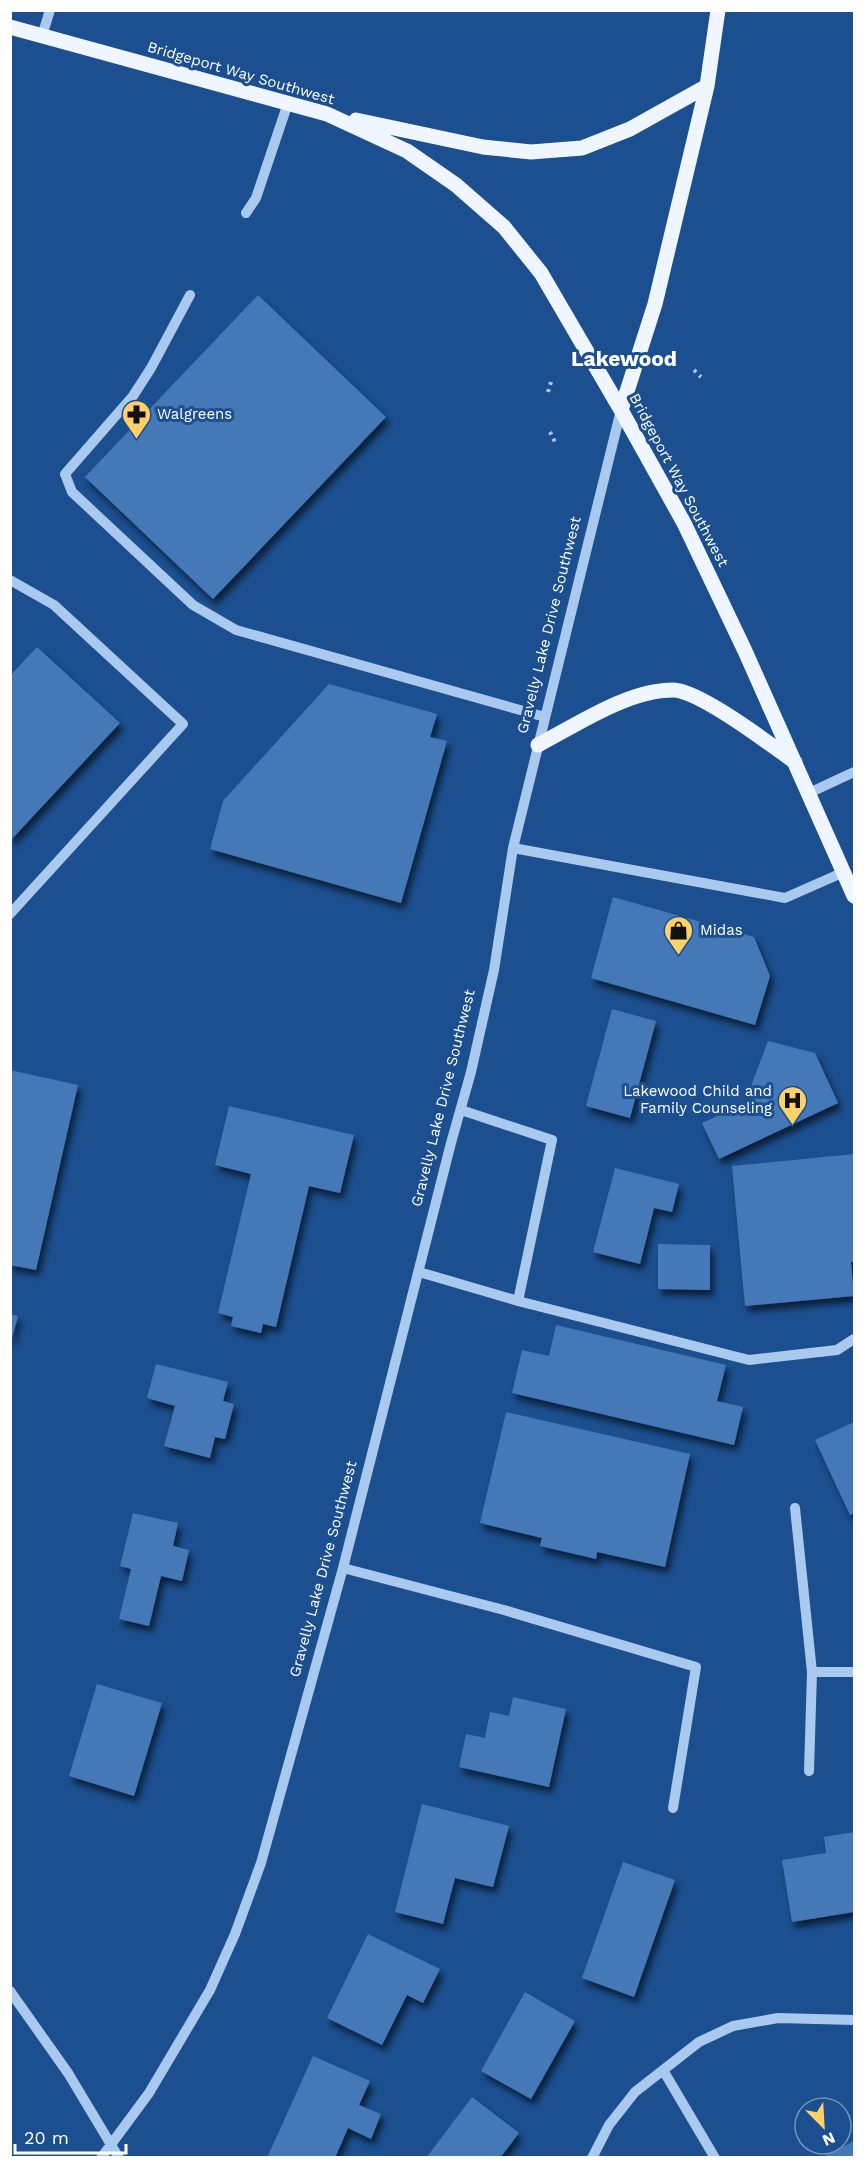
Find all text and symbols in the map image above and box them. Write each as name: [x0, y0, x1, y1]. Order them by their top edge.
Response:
street label: Bridgeport Way Southwest: [145, 38, 337, 109]
district label: Lakewood: [571, 346, 677, 371]
street label: Bridgeport Way Southwest: [626, 390, 733, 570]
pharmacy icon: Walgreens: [120, 398, 152, 440]
place label: Walgreens: [157, 405, 232, 423]
street label: Gravelly Lake Drive Southwest: [513, 514, 585, 735]
shop icon: Midas: [663, 914, 695, 956]
place label: Midas: [700, 921, 743, 939]
street label: Gravelly Lake Drive Southwest: [407, 987, 479, 1208]
place label: Lakewood Child and Family Counseling: [623, 1082, 772, 1117]
hospital icon: Lakewood Child and Family Counseling: [777, 1084, 809, 1126]
street label: Gravelly Lake Drive Southwest: [285, 1458, 361, 1679]
north arrow: [793, 2096, 853, 2156]
scale bar: [15, 2117, 126, 2155]
text: 20 m: [24, 2127, 69, 2148]
text: N: [820, 2128, 838, 2150]

